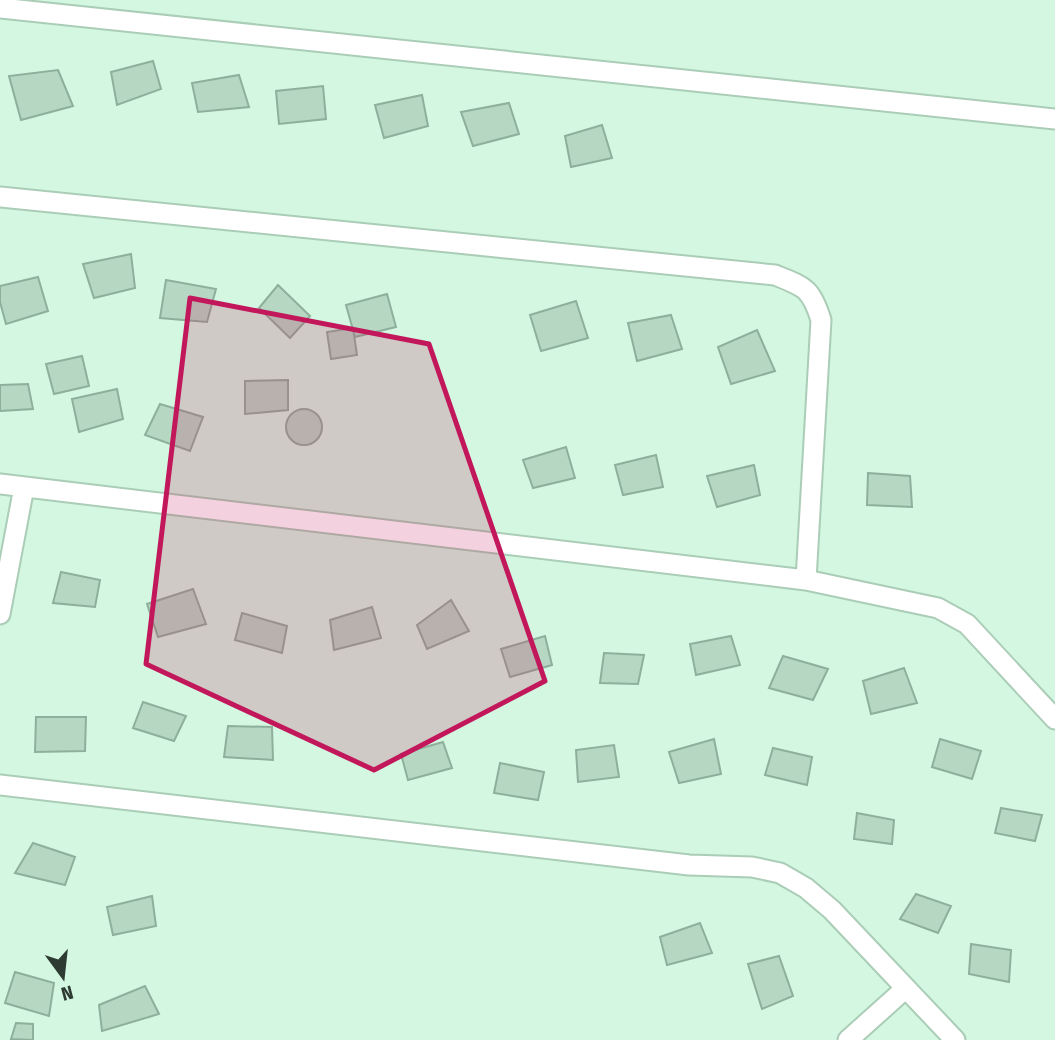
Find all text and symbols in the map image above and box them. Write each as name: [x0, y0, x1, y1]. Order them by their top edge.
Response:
north arrow: [28, 942, 98, 1012]
text: N: [59, 980, 76, 1006]

